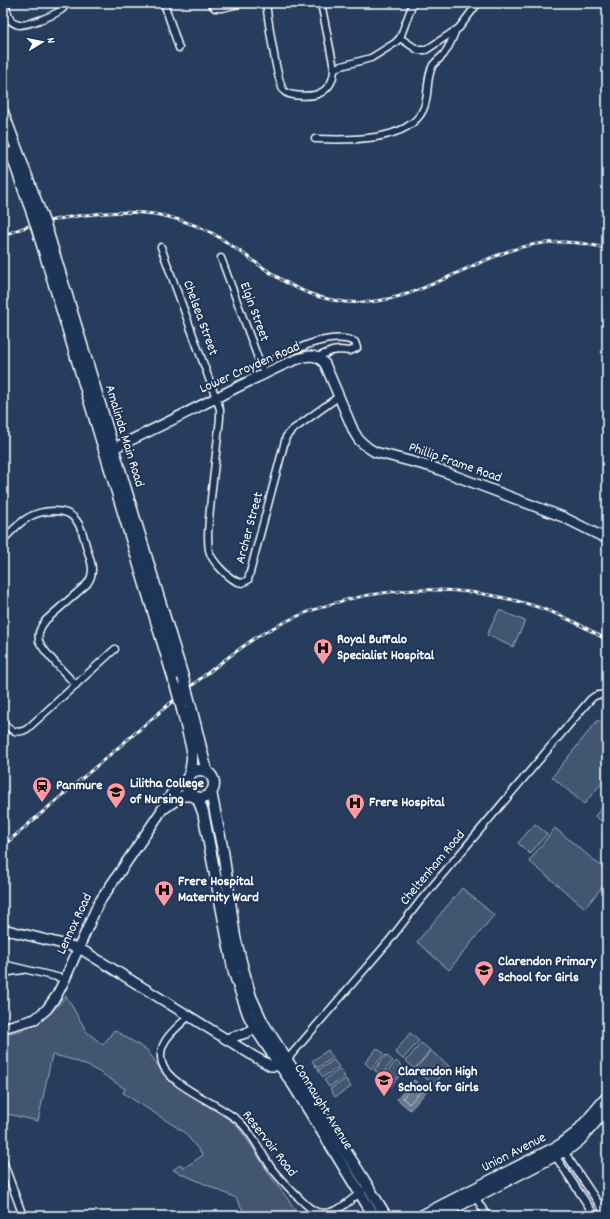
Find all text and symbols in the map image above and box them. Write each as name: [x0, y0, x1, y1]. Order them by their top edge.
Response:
north arrow: [22, 22, 62, 62]
text: N: [42, 37, 58, 45]
street label: Chelsea Street: [177, 278, 223, 358]
street label: Elgin Street: [234, 279, 274, 345]
street label: Lower Croyden Road: [197, 337, 303, 399]
street label: Amalinda Main Road: [99, 383, 149, 489]
street label: Phillip Frame Road: [406, 438, 504, 488]
street label: Archer Street: [231, 490, 269, 566]
place label: Royal Buffalo Specialist Hospital: [337, 630, 435, 666]
hospital icon: Royal Buffalo Specialist Hospital: [312, 637, 334, 665]
place label: Lilitha College of Nursing: [130, 774, 204, 810]
station icon: Panmure: [31, 775, 53, 803]
place label: Panmure: [56, 776, 102, 796]
school or university icon: Lilitha College of Nursing: [105, 781, 127, 809]
hospital icon: Frere Hospital: [344, 792, 366, 820]
place label: Frere Hospital: [369, 793, 445, 813]
street label: Cheltenham Road: [396, 826, 470, 910]
place label: Frere Hospital Maternity Ward: [178, 872, 259, 908]
hospital icon: Frere Hospital Maternity Ward: [153, 879, 175, 907]
street label: Lennox Road: [52, 890, 98, 958]
place label: Clarendon Primary School for Girls: [498, 952, 598, 988]
school or university icon: Clarendon Primary School for Girls: [473, 959, 495, 987]
street label: Connaught Avenue: [289, 1060, 357, 1154]
place label: Clarendon High School for Girls: [398, 1062, 479, 1098]
school or university icon: Clarendon High School for Girls: [373, 1069, 395, 1097]
street label: Reservoir Road: [237, 1107, 301, 1181]
street label: Union Avenue: [478, 1128, 550, 1178]

